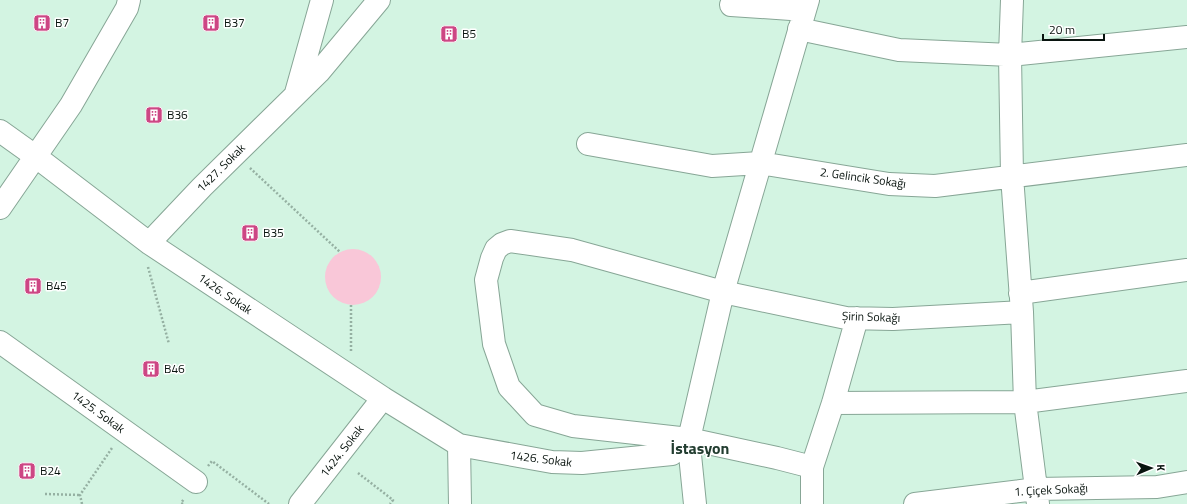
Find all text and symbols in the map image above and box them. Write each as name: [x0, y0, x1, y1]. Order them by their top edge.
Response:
building icon: B7: [32, 13, 52, 33]
place label: B7: [55, 13, 69, 32]
building icon: B37: [201, 13, 221, 33]
place label: B37: [224, 13, 245, 32]
scale bar: [1043, 16, 1104, 42]
text: 20 m: [1049, 20, 1075, 39]
building icon: B5: [439, 24, 459, 44]
place label: B5: [462, 24, 476, 43]
building icon: B36: [144, 105, 164, 125]
place label: B36: [167, 105, 188, 124]
street label: 1427. Sokak: [192, 139, 250, 196]
street label: 2. Gelincik Sokağı: [819, 162, 907, 193]
building icon: B35: [240, 223, 260, 243]
place label: B35: [263, 223, 284, 242]
street label: 1426. Sokak: [194, 268, 257, 319]
building icon: B45: [23, 276, 43, 296]
place label: B45: [46, 276, 67, 295]
street label: Şirin Sokağı: [842, 306, 901, 327]
building icon: B46: [141, 359, 161, 379]
place label: B46: [164, 359, 185, 378]
street label: 1425. Sokak: [67, 386, 129, 438]
street label: 1424. Sokak: [315, 420, 368, 481]
district label: İstasyon: [671, 436, 729, 460]
street label: 1426. Sokak: [509, 445, 573, 472]
north arrow: [1131, 448, 1171, 488]
building icon: B24: [17, 461, 37, 481]
place label: B24: [40, 461, 61, 480]
text: K: [1153, 464, 1169, 472]
street label: 1. Çiçek Sokağı: [1013, 478, 1088, 501]

